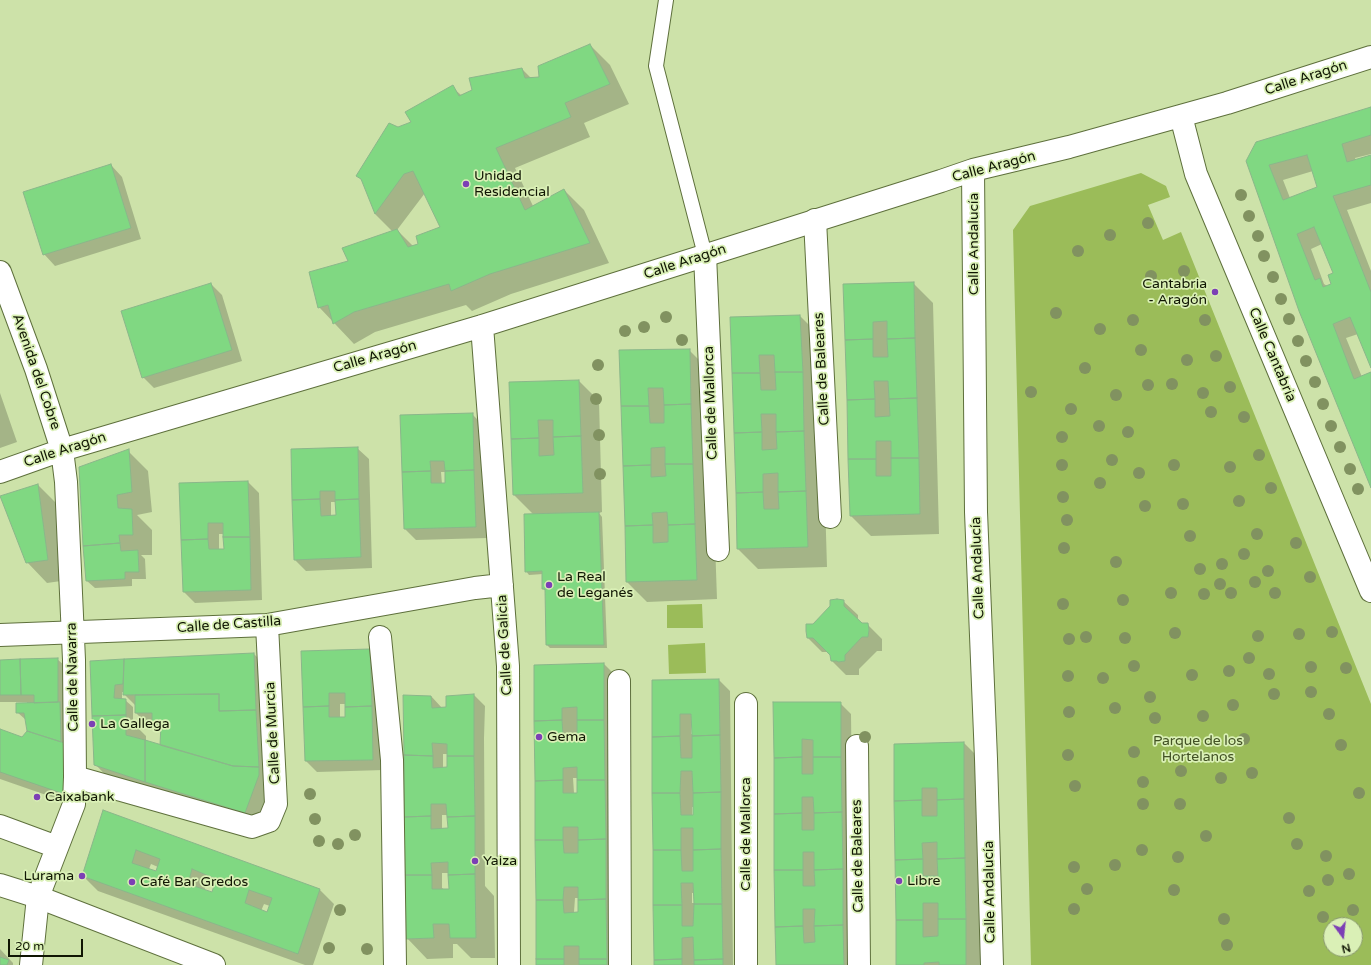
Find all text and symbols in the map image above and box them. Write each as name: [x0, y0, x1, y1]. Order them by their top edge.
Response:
street label: Calle Aragón: [1263, 57, 1349, 99]
street label: Calle Aragón: [950, 148, 1038, 186]
place label: Unidad Residencial: [474, 168, 550, 200]
marker: Unidad Residencial: [461, 179, 471, 189]
street label: Calle Andalucía: [966, 193, 982, 295]
street label: Calle Aragón: [642, 241, 728, 283]
place label: Cantabria - Aragón: [1142, 276, 1207, 308]
marker: Cantabria - Aragón: [1210, 287, 1220, 297]
street label: Calle Cantabria: [1245, 305, 1299, 405]
street label: Avenida del Cobre: [8, 312, 64, 432]
street label: Calle de Baleares: [811, 312, 833, 426]
street label: Calle Aragón: [332, 337, 418, 377]
street label: Calle de Mallorca: [701, 346, 721, 460]
street label: Calle Aragón: [22, 429, 108, 471]
street label: Calle Andalucía: [968, 516, 988, 620]
place label: La Real de Leganés: [557, 569, 633, 602]
marker: La Real de Leganés: [544, 580, 554, 590]
street label: Calle de Galicia: [494, 594, 516, 696]
street label: Calle de Castilla: [176, 613, 282, 637]
street label: Calle de Navarra: [64, 622, 82, 732]
street label: Calle de Murcia: [262, 681, 284, 785]
place label: La Gallega: [100, 716, 170, 732]
marker: La Gallega: [87, 719, 97, 729]
place label: Gema: [547, 729, 586, 745]
marker: Gema: [534, 732, 544, 742]
park label: Parque de los Hortelanos: [1153, 733, 1243, 766]
street label: Calle de Mallorca: [738, 777, 754, 891]
place label: Caixabank: [45, 789, 114, 805]
marker: Caixabank: [32, 792, 42, 802]
street label: Calle de Baleares: [849, 799, 867, 913]
street label: Calle Andalucía: [981, 841, 999, 943]
place label: Yaiza: [483, 853, 517, 869]
marker: Yaiza: [470, 856, 480, 866]
place label: Lurama: [23, 868, 74, 884]
marker: Lurama: [77, 871, 87, 881]
place label: Libre: [907, 873, 940, 889]
place label: Café Bar Gredos: [140, 874, 248, 890]
marker: Libre: [894, 876, 904, 886]
marker: Café Bar Gredos: [127, 877, 137, 887]
north arrow: [1323, 917, 1363, 957]
scale bar: [10, 931, 85, 957]
text: 20 m: [15, 939, 44, 953]
text: N: [1340, 941, 1352, 956]

